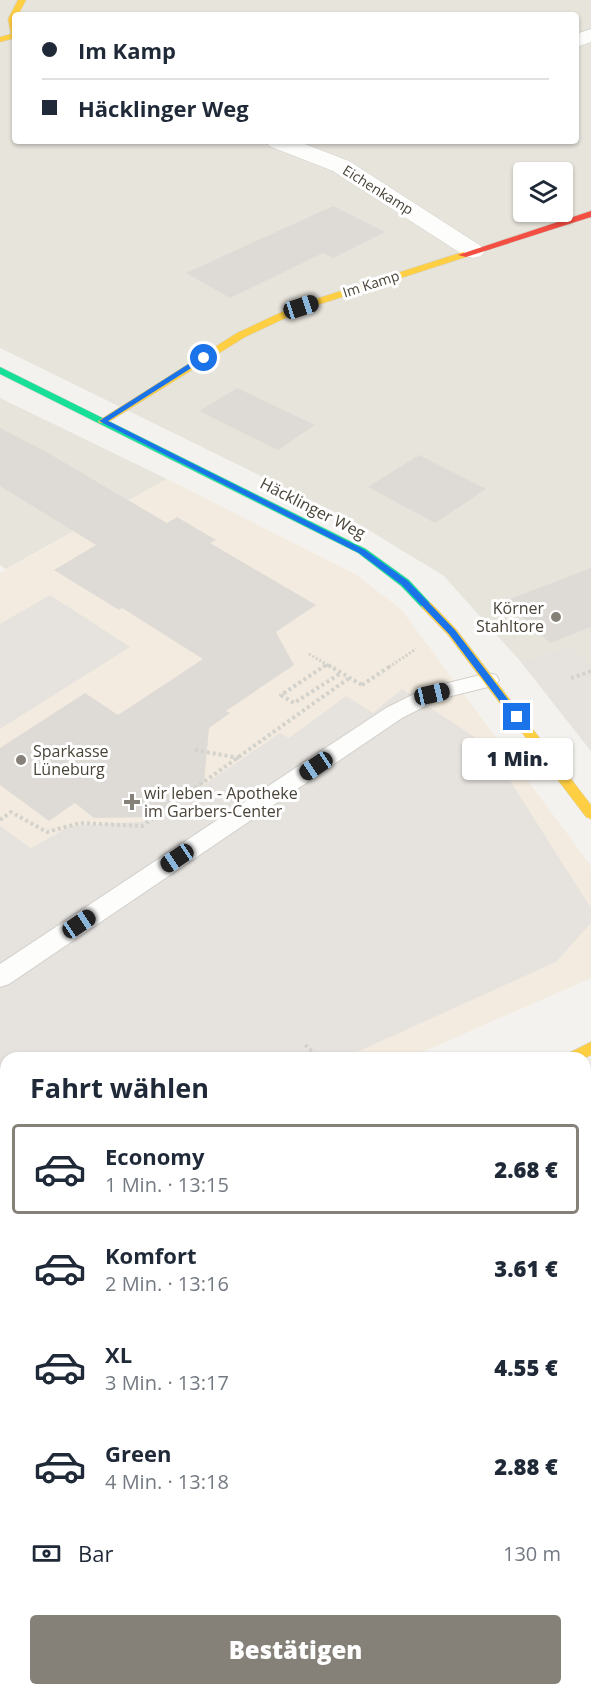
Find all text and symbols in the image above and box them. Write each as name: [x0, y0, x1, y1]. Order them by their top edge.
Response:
text: Im Kamp: [78, 35, 176, 65]
text: Häcklinger Weg: [78, 93, 249, 123]
street label: Eichenkamp: [339, 160, 417, 219]
map controls: [513, 162, 573, 222]
button: layers: [513, 162, 573, 222]
street label: Im Kamp: [340, 265, 402, 302]
car: [281, 293, 321, 321]
route start: [190, 344, 217, 371]
street label: Häcklinger Weg: [257, 472, 370, 544]
place label: Körner Stahltore: [476, 597, 544, 637]
marker: Körner Stahltore: [549, 610, 563, 624]
car: [412, 681, 452, 707]
route end: [503, 703, 530, 730]
callout: 1 Min.: [462, 738, 572, 780]
place label: Sparkasse Lüneburg: [33, 740, 109, 780]
text: 1 Min.: [487, 745, 548, 772]
car: [296, 748, 336, 784]
marker: Sparkasse Lüneburg: [14, 753, 28, 767]
place label: wir leben - Apotheke im Garbers-Center: [144, 782, 298, 822]
marker: wir leben - Apotheke im Garbers-Center: [125, 795, 139, 809]
car: [157, 840, 197, 876]
car: [59, 906, 99, 942]
text: Fahrt wählen: [30, 1069, 209, 1106]
text: Economy: [105, 1141, 204, 1171]
icon: car: [33, 1142, 87, 1196]
text: 2.68 €: [494, 1154, 558, 1184]
text: 1 Min. · 13:15: [105, 1171, 229, 1198]
text: Komfort: [105, 1240, 197, 1270]
icon: car: [33, 1241, 87, 1295]
text: 3.61 €: [494, 1253, 558, 1283]
text: 2 Min. · 13:16: [105, 1270, 229, 1297]
text: XL: [105, 1339, 132, 1369]
icon: car: [33, 1340, 87, 1394]
text: 4.55 €: [494, 1352, 558, 1382]
text: 3 Min. · 13:17: [105, 1369, 229, 1396]
text: Green: [105, 1438, 171, 1468]
icon: car: [33, 1439, 87, 1493]
text: 2.88 €: [494, 1451, 558, 1481]
text: 4 Min. · 13:18: [105, 1468, 229, 1495]
icon: cash: [30, 1537, 63, 1570]
text: Bar: [78, 1538, 113, 1568]
text: 130 m: [503, 1540, 561, 1567]
button: Bestätigen: [30, 1615, 561, 1684]

